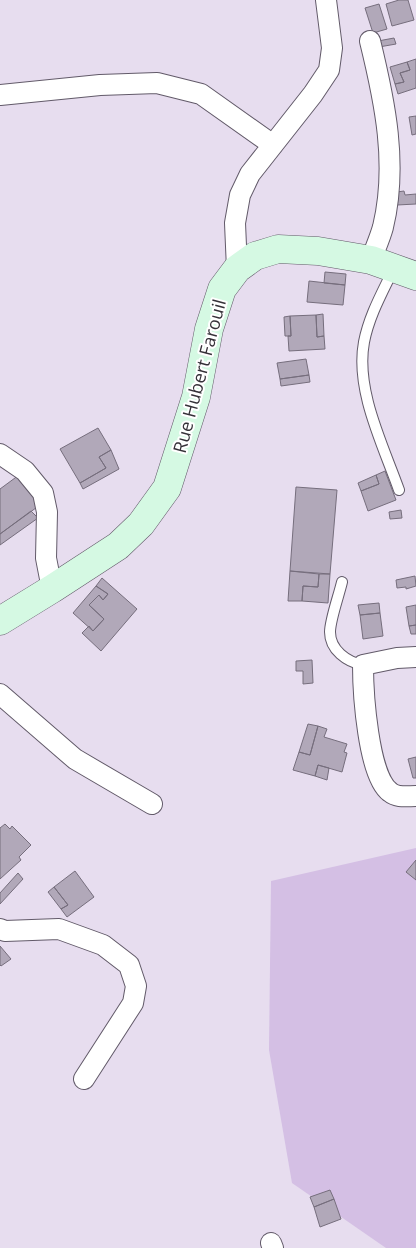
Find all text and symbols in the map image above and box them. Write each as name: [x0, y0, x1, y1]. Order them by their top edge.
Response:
street label: Rue Hubert Farouil: [167, 296, 231, 456]

